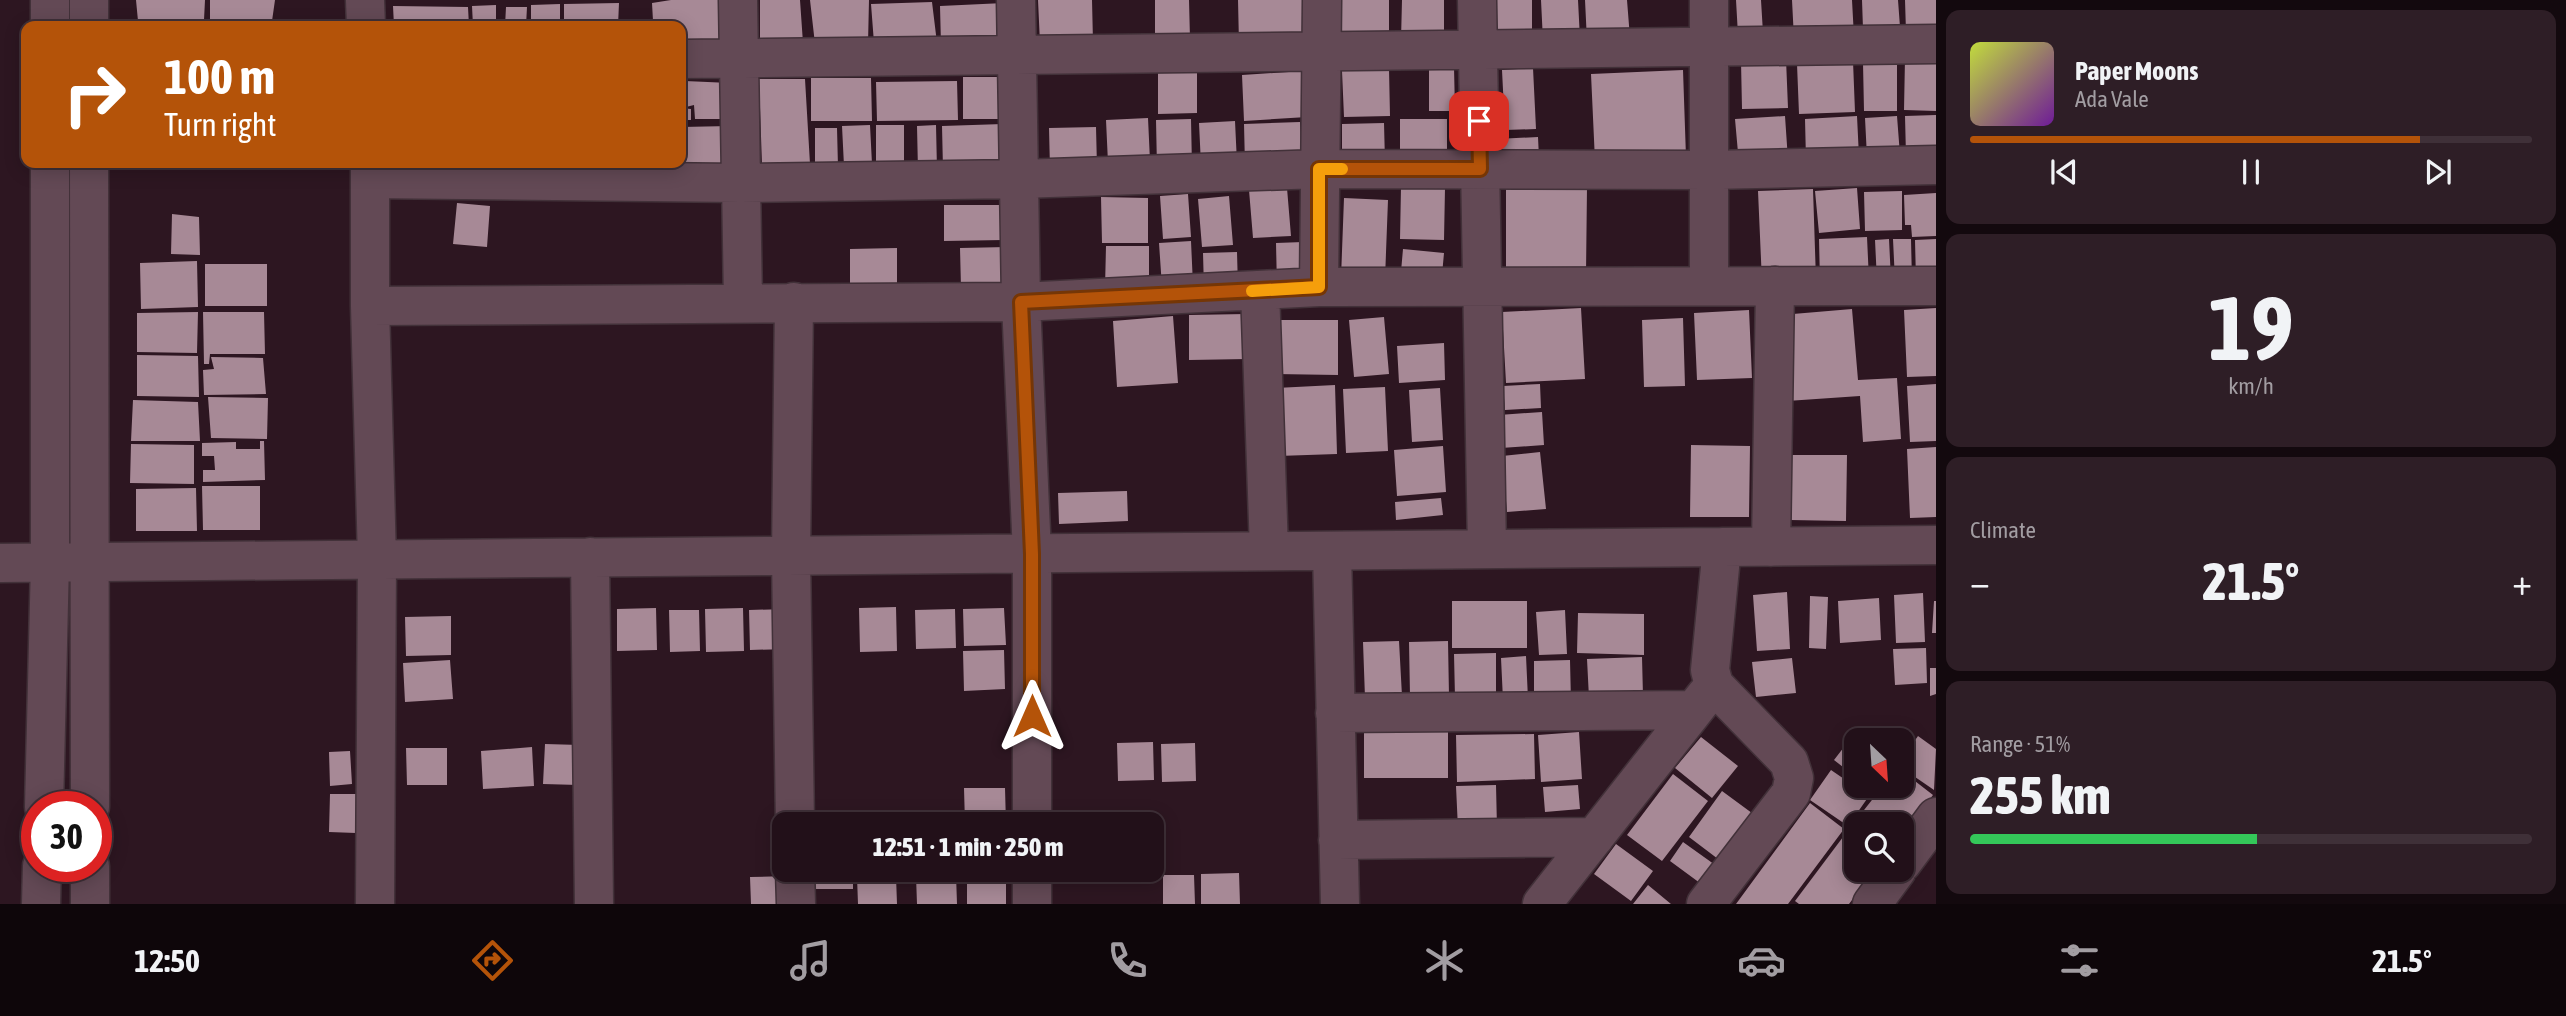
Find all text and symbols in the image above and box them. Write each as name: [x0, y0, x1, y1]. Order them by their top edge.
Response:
text: 100 m: [164, 48, 275, 104]
icon: right: [49, 49, 140, 140]
text: Paper Moons: [2075, 56, 2198, 86]
text: Ada Vale: [2075, 86, 2149, 112]
pin: [1449, 91, 1509, 151]
icon: arrive: [1460, 102, 1498, 140]
text: Turn right: [164, 106, 277, 143]
icon: previous: [2045, 153, 2083, 191]
icon: pause: [2232, 153, 2270, 191]
icon: next: [2419, 153, 2457, 191]
text: 19: [2208, 275, 2294, 379]
text: km/h: [2228, 373, 2274, 399]
text: Climate: [1970, 517, 2036, 543]
text: 21.5°: [2203, 551, 2299, 611]
text: −: [1970, 560, 1990, 603]
text: +: [2512, 560, 2532, 603]
position arrow: [995, 679, 1069, 753]
north arrow: [1844, 728, 1914, 798]
map controls: [1844, 728, 1914, 882]
text: Range · 51%: [1970, 731, 2070, 757]
text: 255 km: [1970, 765, 2111, 825]
speed limit sign: 30: [21, 791, 112, 882]
button: search: [1844, 812, 1914, 882]
text: 12:51 · 1 min · 250 m: [873, 832, 1063, 862]
icon: directions: [468, 936, 517, 985]
icon: music: [786, 936, 835, 985]
icon: phone: [1103, 936, 1152, 985]
icon: climate: [1420, 936, 1469, 985]
icon: car: [1737, 936, 1786, 985]
icon: filters: [2055, 936, 2104, 985]
text: 12:50: [134, 942, 200, 979]
text: 21.5°: [2372, 942, 2432, 979]

